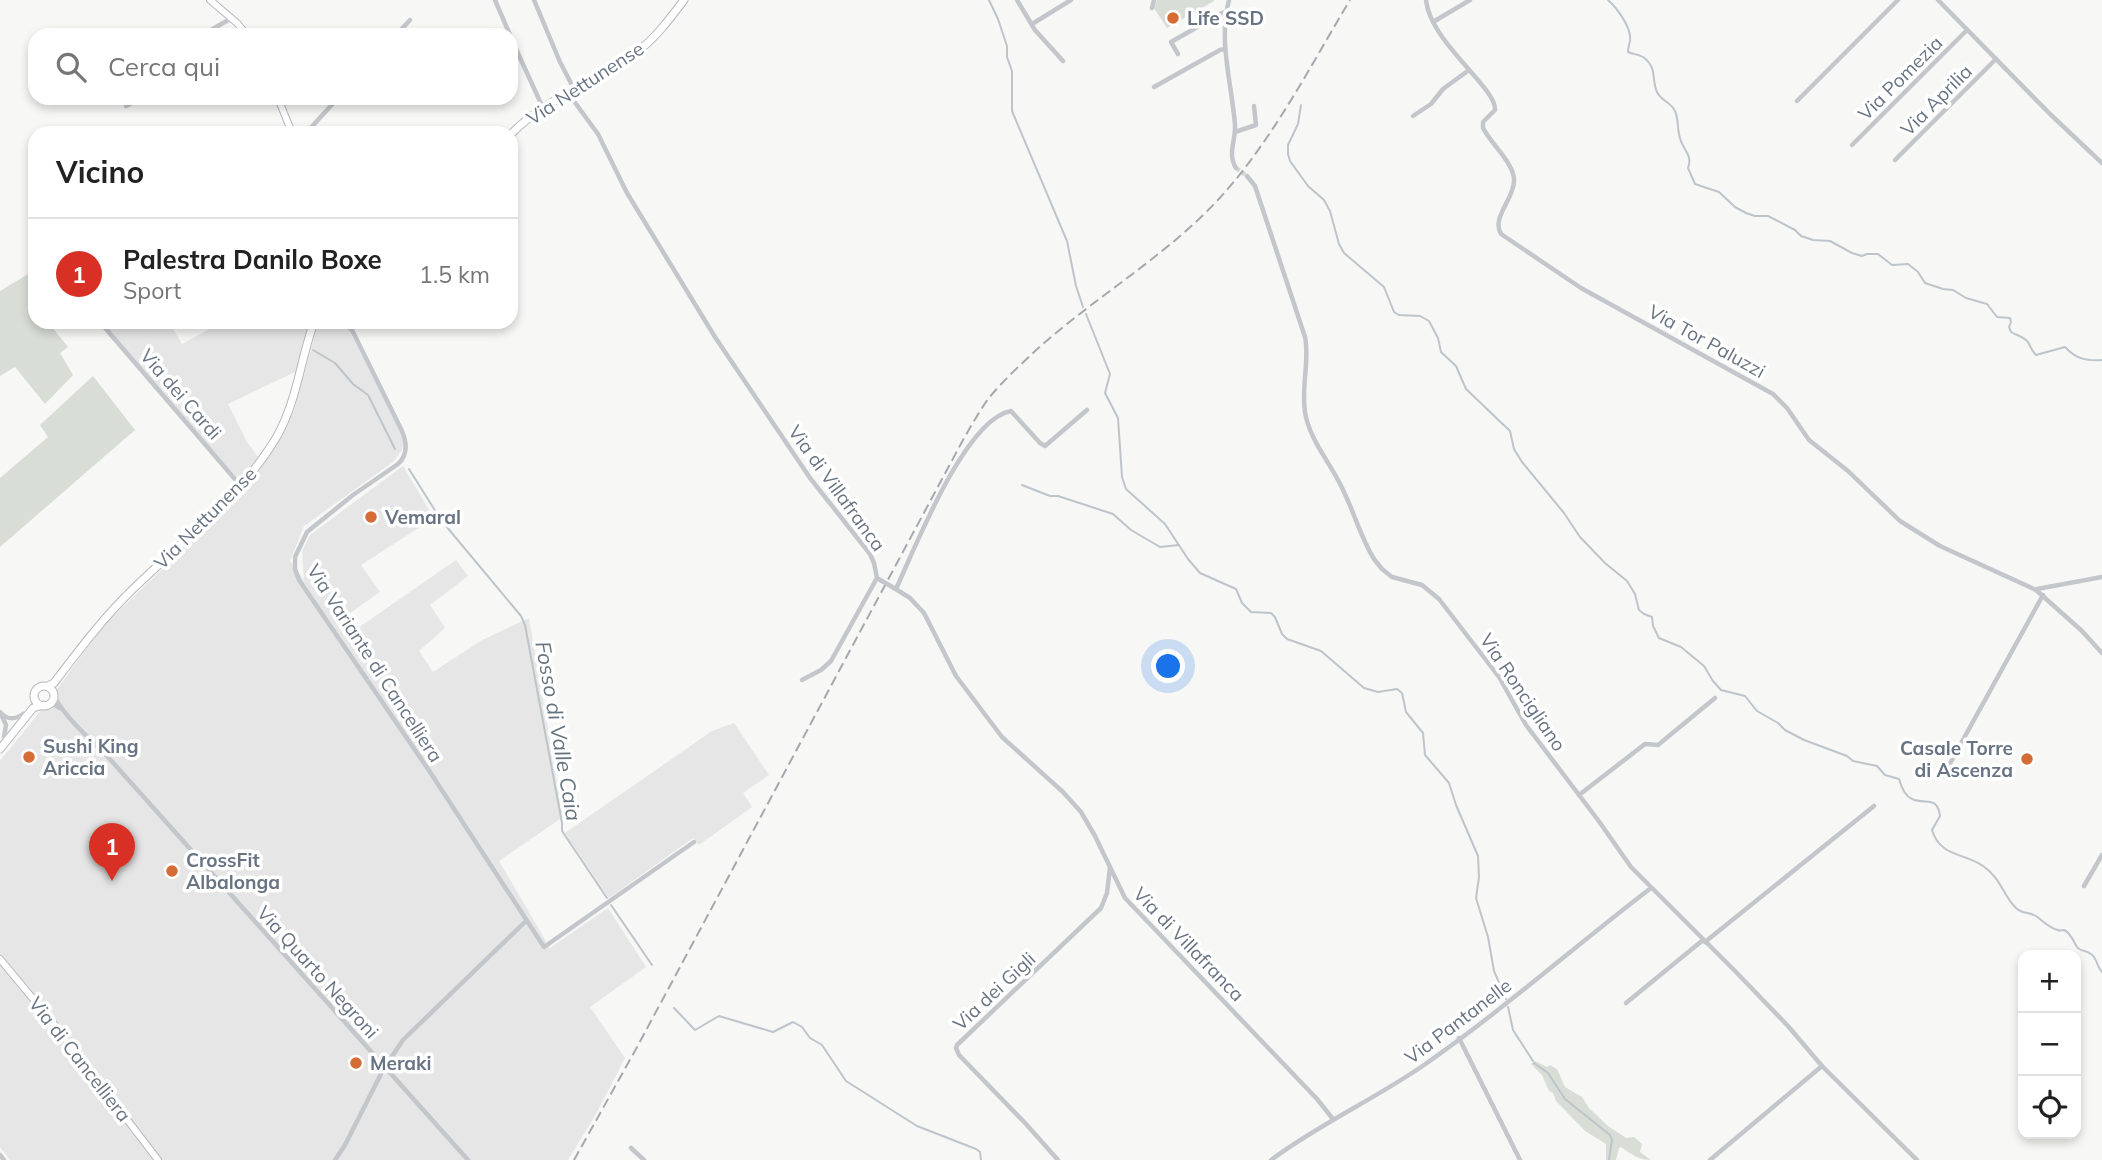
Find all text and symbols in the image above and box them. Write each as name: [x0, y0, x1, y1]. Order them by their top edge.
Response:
place label: Life SSD: [1187, 6, 1264, 30]
marker: Life SSD: [1165, 10, 1181, 26]
search box: [28, 28, 518, 105]
street label: Via Pomezia: [1853, 31, 1947, 125]
street label: Via Nettunense: [522, 36, 648, 130]
icon: search: [52, 48, 90, 86]
text: Cerca qui: [108, 50, 220, 83]
street label: Via Aprilia: [1895, 59, 1977, 141]
text: Vicino: [56, 153, 144, 191]
text: Palestra Danilo Boxe: [123, 243, 382, 276]
text: 1: [72, 260, 86, 289]
text: 1.5 km: [419, 260, 490, 289]
text: Sport: [123, 276, 181, 305]
street label: Via Tor Paluzzi: [1644, 299, 1770, 383]
street label: Via dei Cardi: [135, 344, 227, 444]
street label: Via di Villafranca: [783, 420, 891, 556]
street label: Via Nettunense: [149, 462, 261, 574]
place label: Vemaral: [384, 505, 461, 529]
marker: Vemaral: [363, 509, 379, 525]
street label: Via Variante di Cancelliera: [302, 559, 448, 767]
street label: Via Roncigliano: [1475, 629, 1571, 755]
water label: Fosso di Valle Caia: [530, 639, 588, 823]
your location: [1151, 649, 1185, 683]
place label: Sushi King Ariccia: [43, 734, 139, 780]
place label: Casale Torre di Ascenza: [1900, 736, 2013, 782]
marker: Sushi King Ariccia: [21, 749, 37, 765]
marker: Casale Torre di Ascenza: [2019, 751, 2035, 767]
pin: 1: [89, 823, 135, 881]
place label: CrossFit Albalonga: [186, 848, 280, 894]
marker: CrossFit Albalonga: [164, 863, 180, 879]
street label: Via di Villafranca: [1128, 882, 1250, 1006]
street label: Via Quarto Negroni: [252, 901, 384, 1043]
street label: Via dei Gigli: [948, 947, 1040, 1035]
map controls: [2018, 950, 2081, 1139]
button: +: [2018, 950, 2081, 1013]
street label: Via Pantanelle: [1400, 973, 1516, 1069]
street label: Via di Cancelliera: [24, 992, 136, 1126]
button: −: [2018, 1013, 2081, 1076]
place label: Meraki: [370, 1051, 432, 1075]
marker: Meraki: [348, 1055, 364, 1071]
button: locate: [2018, 1076, 2081, 1139]

